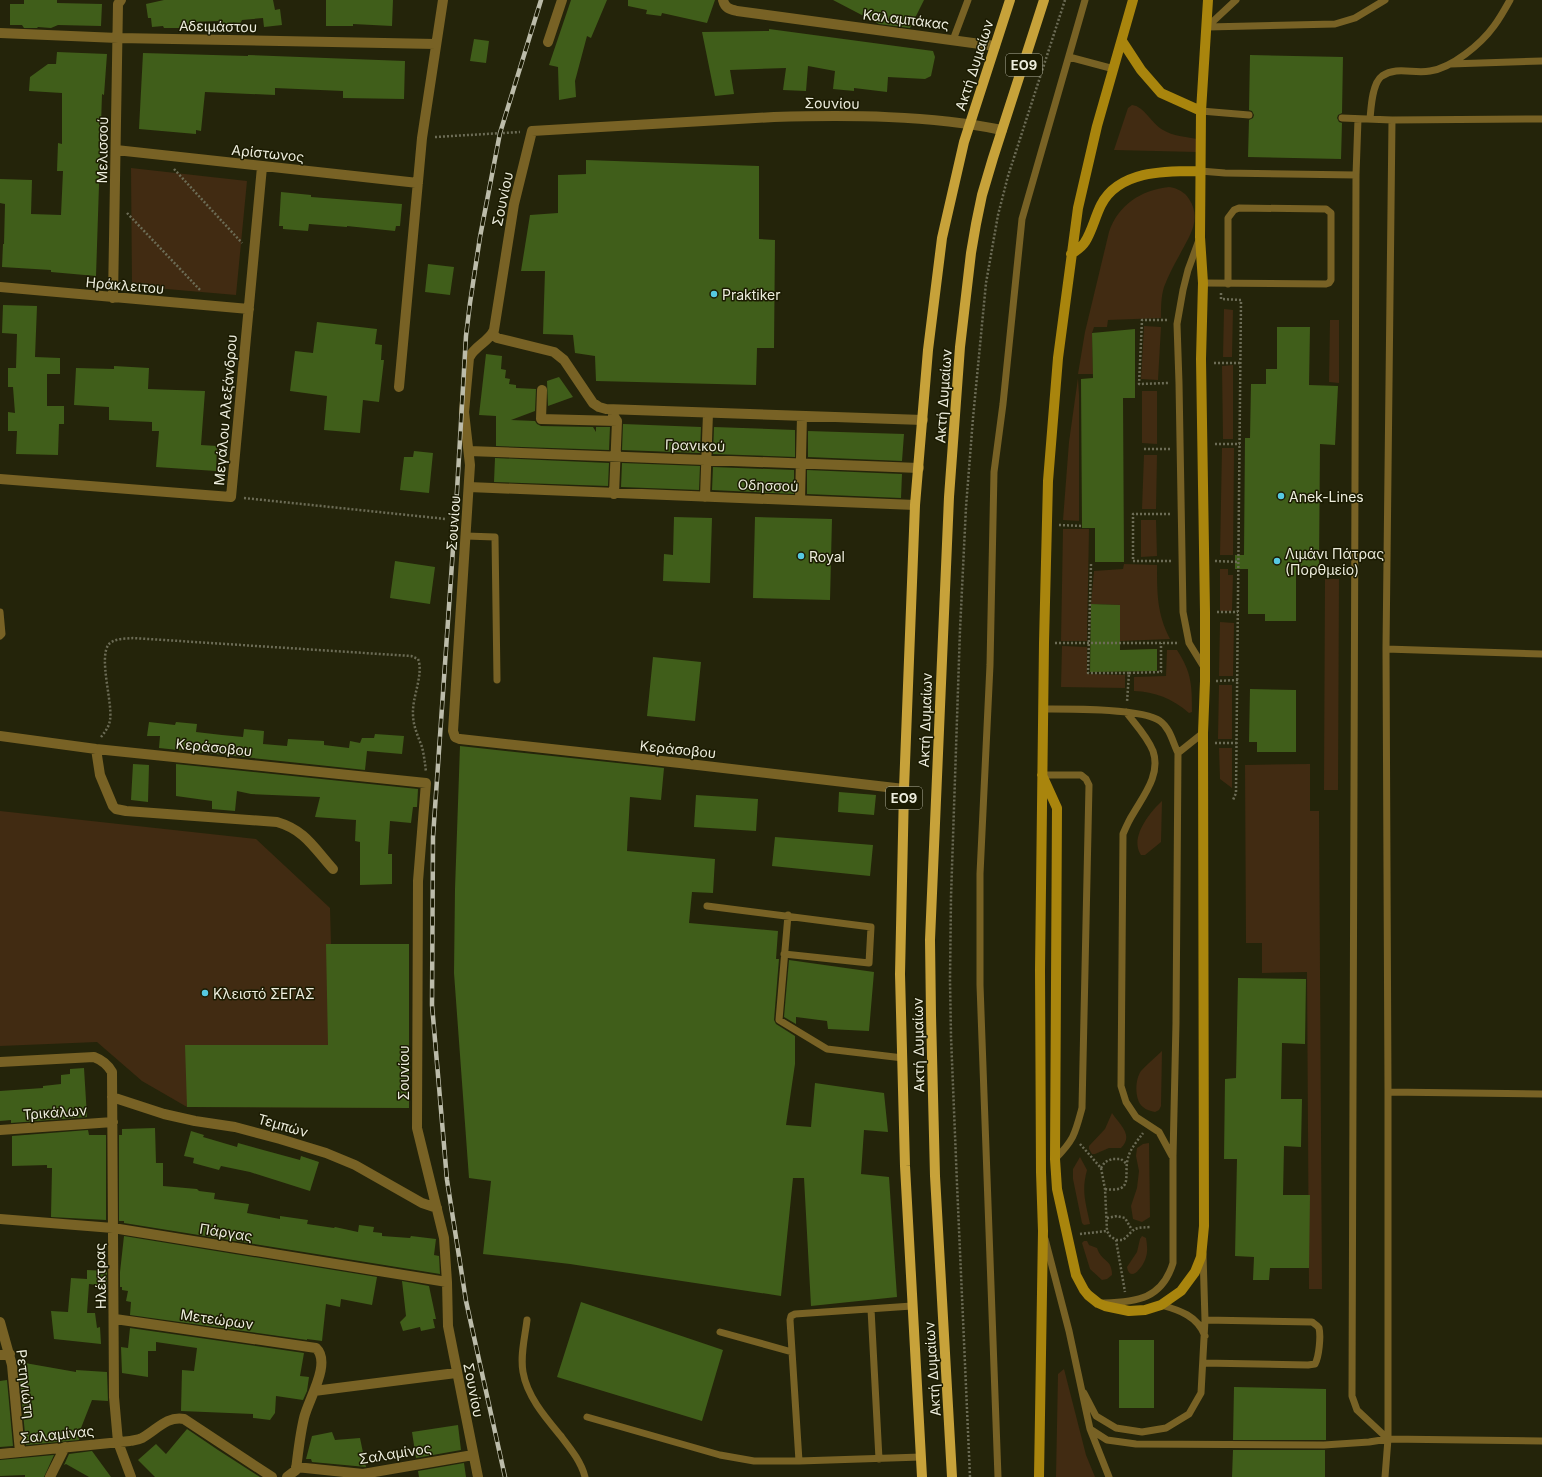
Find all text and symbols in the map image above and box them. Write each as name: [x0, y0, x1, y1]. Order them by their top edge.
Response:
street label: Καλαμπάκας: [862, 5, 950, 33]
street label: Αδειμάστου: [179, 17, 257, 35]
street label: Ακτή Δυμαίων: [951, 17, 997, 113]
road number: ΕΟ9: [1006, 54, 1042, 76]
street label: Σουνίου: [804, 94, 860, 112]
street label: Μελισσού: [93, 117, 111, 183]
street label: Αρίστωνος: [231, 141, 305, 165]
street label: Σουνίου: [488, 170, 516, 228]
street label: Ηράκλειτου: [85, 273, 165, 297]
place label: Praktiker: [722, 286, 781, 303]
marker: Praktiker: [709, 289, 719, 299]
street label: Μεγάλου Αλεξάνδρου: [210, 334, 240, 486]
street label: Ακτή Δυμαίων: [931, 348, 955, 444]
street label: Γρανικού: [665, 435, 725, 455]
street label: Οδησσού: [737, 475, 799, 495]
place label: Anek-Lines: [1289, 488, 1364, 505]
marker: Anek-Lines: [1276, 491, 1286, 501]
street label: Σουνίου: [443, 495, 463, 551]
place label: Λιμάνι Πάτρας (Πορθμείο): [1285, 545, 1384, 578]
place label: Royal: [809, 548, 845, 565]
marker: Royal: [796, 551, 806, 561]
marker: Λιμάνι Πάτρας (Πορθμείο): [1272, 556, 1282, 566]
street label: Ακτή Δυμαίων: [915, 672, 935, 768]
street label: Κεράσοβου: [175, 735, 253, 759]
street label: Κεράσοβου: [639, 737, 717, 761]
road number: ΕΟ9: [886, 787, 922, 809]
place label: Κλειστό ΣΕΓΑΣ: [213, 985, 315, 1002]
marker: Κλειστό ΣΕΓΑΣ: [200, 988, 210, 998]
street label: Ακτή Δυμαίων: [909, 998, 927, 1092]
street label: Σουνίου: [395, 1045, 412, 1101]
street label: Τρικάλων: [22, 1101, 88, 1123]
street label: Τεμπών: [256, 1110, 310, 1140]
street label: Πάργας: [198, 1219, 254, 1245]
street label: Ηλέκτρας: [91, 1243, 109, 1309]
street label: Μετεώρων: [179, 1305, 255, 1333]
street label: Ακτή Δυμαίων: [920, 1321, 944, 1417]
street label: Ρετηνιώτη: [13, 1348, 39, 1420]
street label: Σουνίου: [460, 1361, 488, 1419]
street label: Σαλαμίνας: [19, 1422, 95, 1446]
street label: Σαλαμίνος: [357, 1439, 433, 1467]

